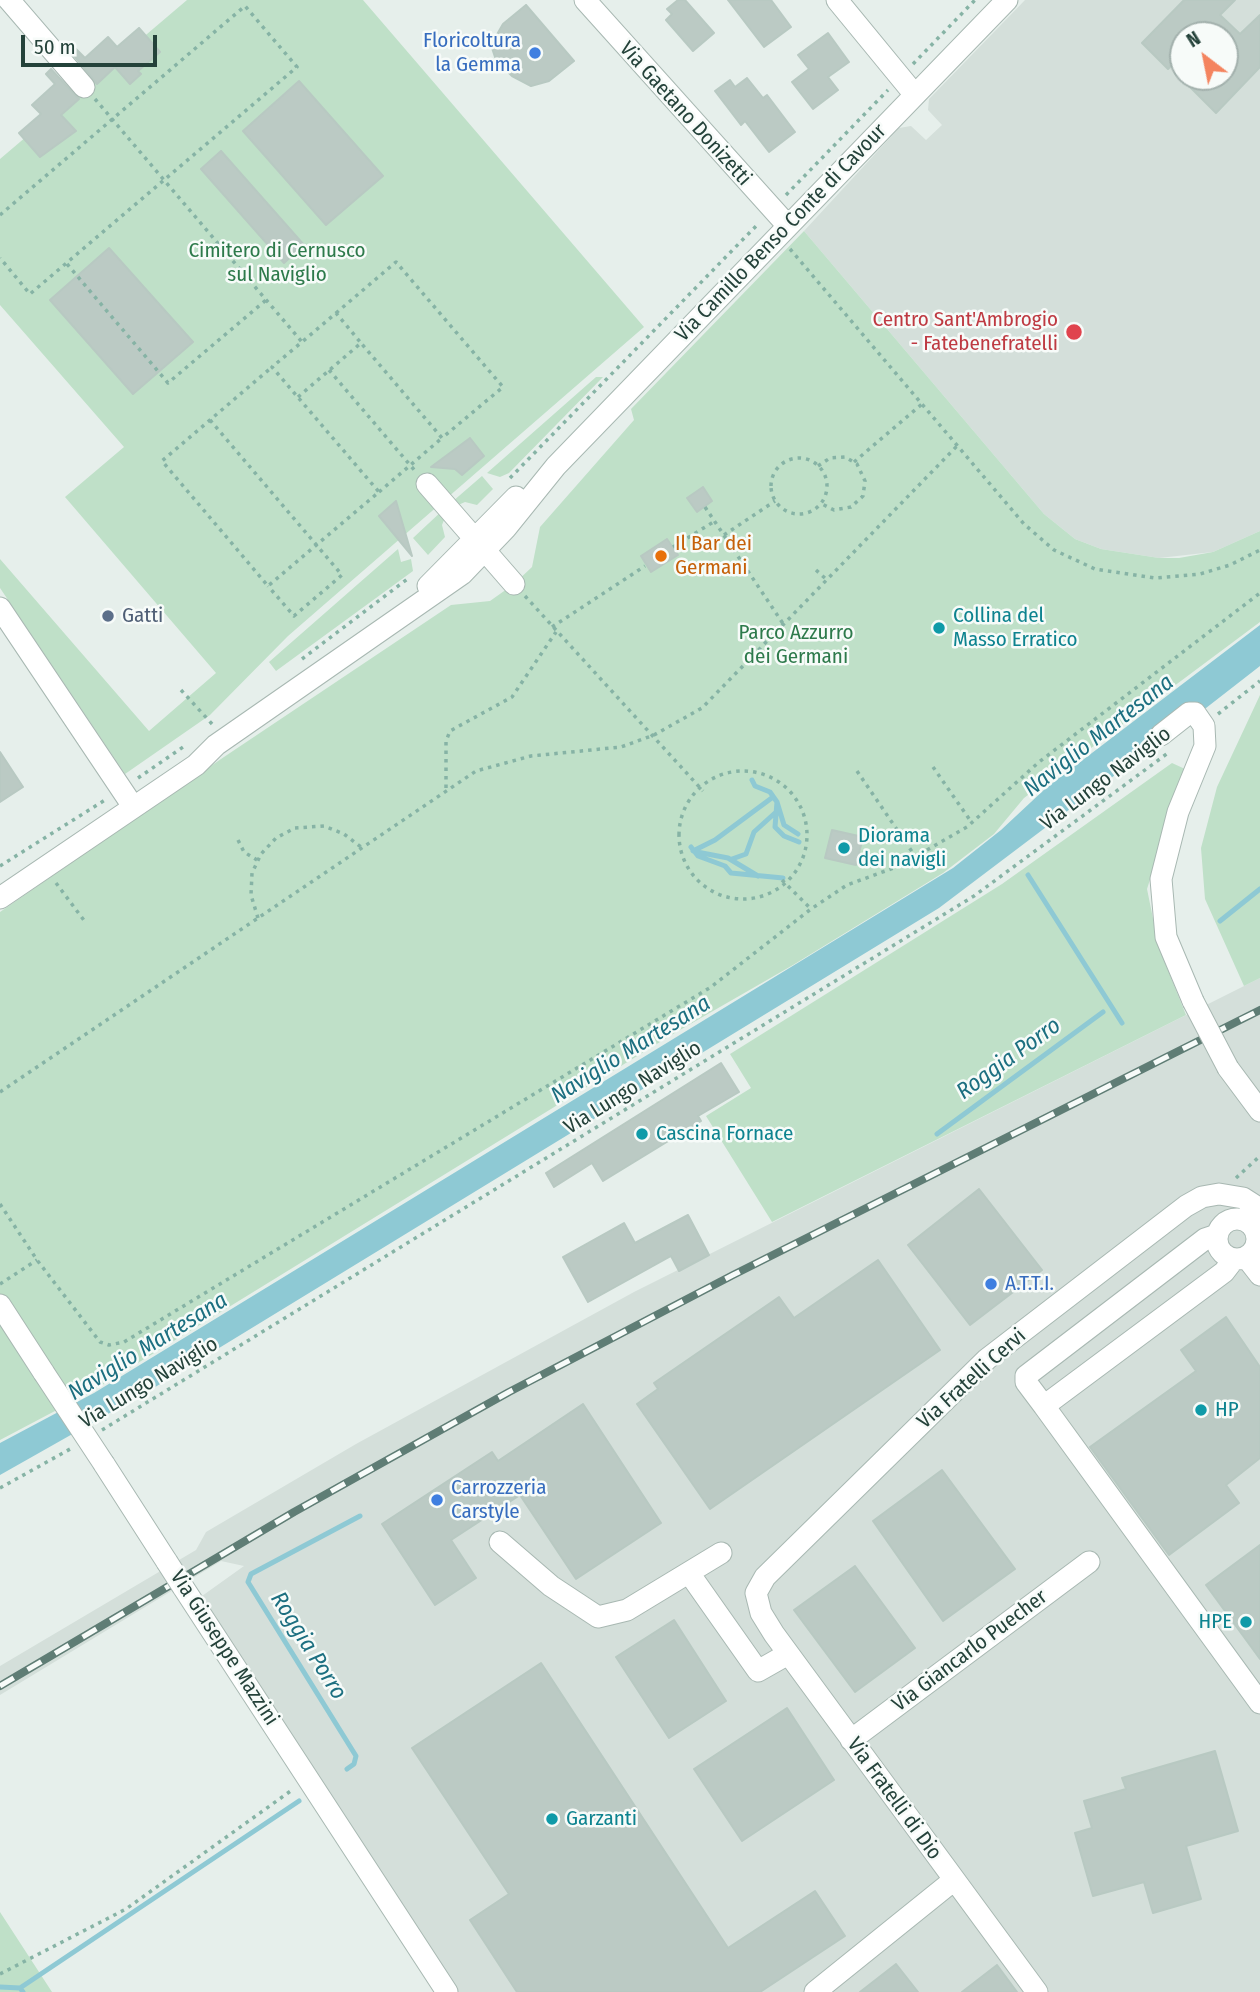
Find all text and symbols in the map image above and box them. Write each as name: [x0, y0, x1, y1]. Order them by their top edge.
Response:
scale bar: [24, 21, 161, 65]
north arrow: [1169, 21, 1239, 91]
text: N: [1183, 27, 1205, 52]
place label: Floricoltura la Gemma: [423, 28, 521, 78]
text: 50 m: [34, 34, 76, 60]
street label: Via Gaetano Donizetti: [614, 37, 756, 191]
marker: Floricoltura la Gemma: [527, 45, 543, 61]
street label: Via Camillo Benso Conte di Cavour: [670, 119, 892, 347]
park label: Cimitero di Cernusco sul Naviglio: [188, 238, 366, 288]
place label: Centro Sant'Ambrogio - Fatebenefratelli: [872, 307, 1058, 357]
marker: Centro Sant'Ambrogio - Fatebenefratelli: [1064, 322, 1084, 342]
place label: Il Bar dei Germani: [675, 531, 752, 581]
marker: Il Bar dei Germani: [653, 548, 669, 564]
place label: Gatti: [122, 603, 163, 629]
place label: Collina del Masso Erratico: [953, 603, 1078, 653]
marker: Gatti: [100, 608, 116, 624]
park label: Parco Azzurro dei Germani: [738, 620, 854, 670]
marker: Collina del Masso Erratico: [931, 620, 947, 636]
water label: Naviglio Martesana: [1019, 669, 1179, 803]
street label: Via Lungo Naviglio: [1036, 722, 1176, 836]
place label: Diorama dei navigli: [858, 823, 946, 873]
marker: Diorama dei navigli: [836, 840, 852, 856]
water label: Naviglio Martesana: [546, 990, 716, 1110]
water label: Roggia Porro: [952, 1012, 1066, 1106]
street label: Via Lungo Naviglio: [560, 1036, 706, 1140]
place label: Cascina Fornace: [656, 1121, 793, 1147]
marker: Cascina Fornace: [634, 1126, 650, 1142]
place label: A.T.T.I.: [1005, 1271, 1054, 1297]
marker: A.T.T.I.: [983, 1276, 999, 1292]
water label: Naviglio Martesana: [63, 1287, 233, 1407]
street label: Via Fratelli Cervi: [912, 1324, 1032, 1434]
street label: Via Lungo Naviglio: [75, 1332, 223, 1434]
place label: HP: [1215, 1397, 1239, 1423]
marker: HP: [1193, 1402, 1209, 1418]
place label: Carrozzeria Carstyle: [451, 1475, 546, 1525]
marker: Carrozzeria Carstyle: [429, 1492, 445, 1508]
street label: Via Giuseppe Mazzini: [164, 1566, 284, 1730]
street label: Via Giancarlo Puecher: [888, 1585, 1052, 1717]
water label: Roggia Porro: [264, 1587, 352, 1705]
place label: HPE: [1198, 1609, 1232, 1635]
marker: HPE: [1238, 1614, 1254, 1630]
street label: Via Fratelli di Dio: [841, 1733, 947, 1865]
place label: Garzanti: [566, 1806, 637, 1832]
marker: Garzanti: [544, 1811, 560, 1827]

